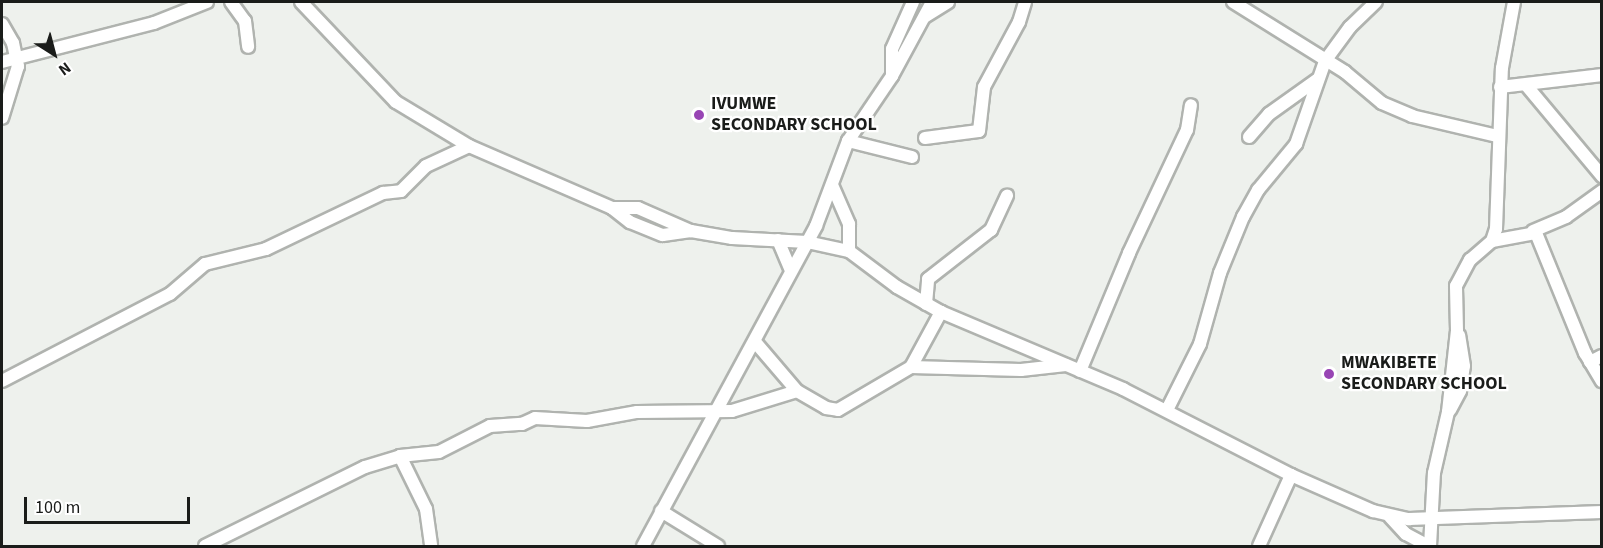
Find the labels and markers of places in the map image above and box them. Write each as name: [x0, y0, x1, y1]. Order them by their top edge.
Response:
place label: IVUMWE SECONDARY SCHOOL: [711, 94, 877, 136]
marker: IVUMWE SECONDARY SCHOOL: [692, 108, 706, 122]
place label: MWAKIBETE SECONDARY SCHOOL: [1341, 353, 1507, 395]
marker: MWAKIBETE SECONDARY SCHOOL: [1322, 367, 1336, 381]

